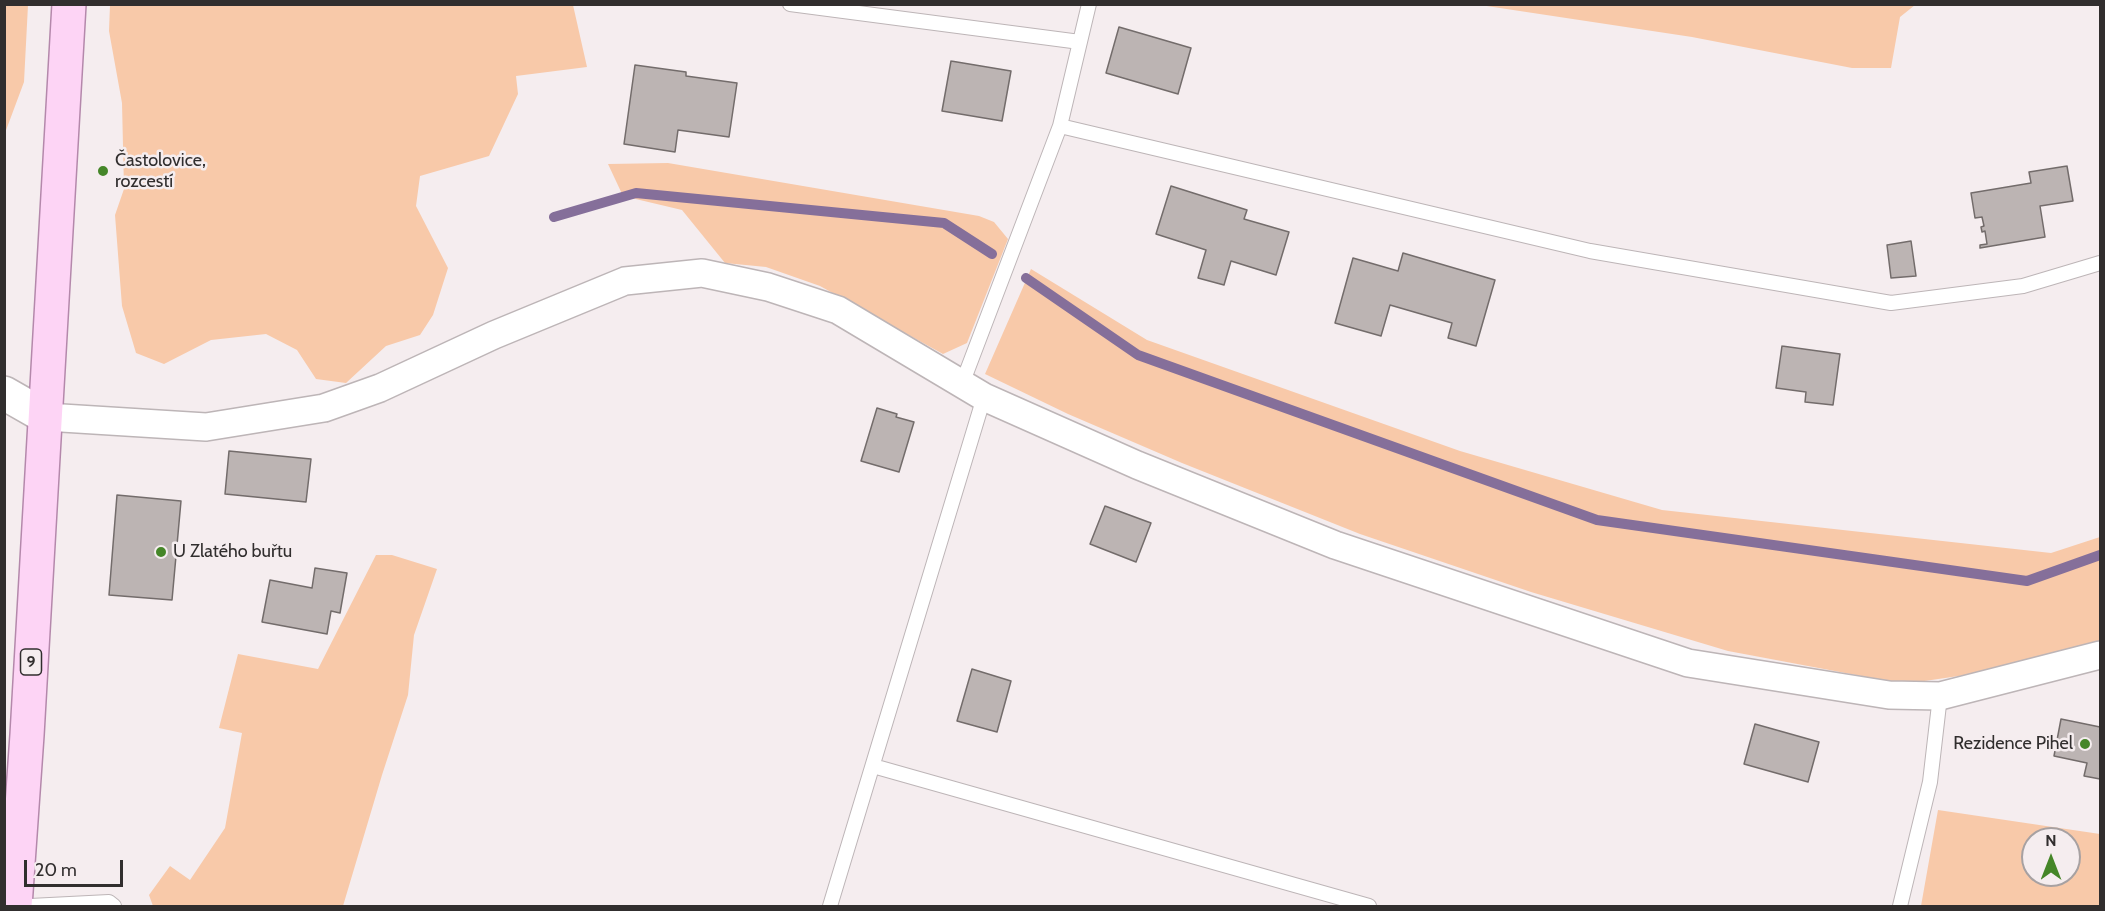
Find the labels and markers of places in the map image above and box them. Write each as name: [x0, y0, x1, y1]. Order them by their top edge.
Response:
place label: Častolovice, rozcestí: [115, 150, 206, 192]
marker: Častolovice, rozcestí: [96, 164, 110, 178]
place label: U Zlatého buřtu: [173, 541, 292, 563]
marker: U Zlatého buřtu: [154, 545, 168, 559]
place label: Rezidence Pihel: [1953, 733, 2073, 755]
marker: Rezidence Pihel: [2078, 737, 2092, 751]

